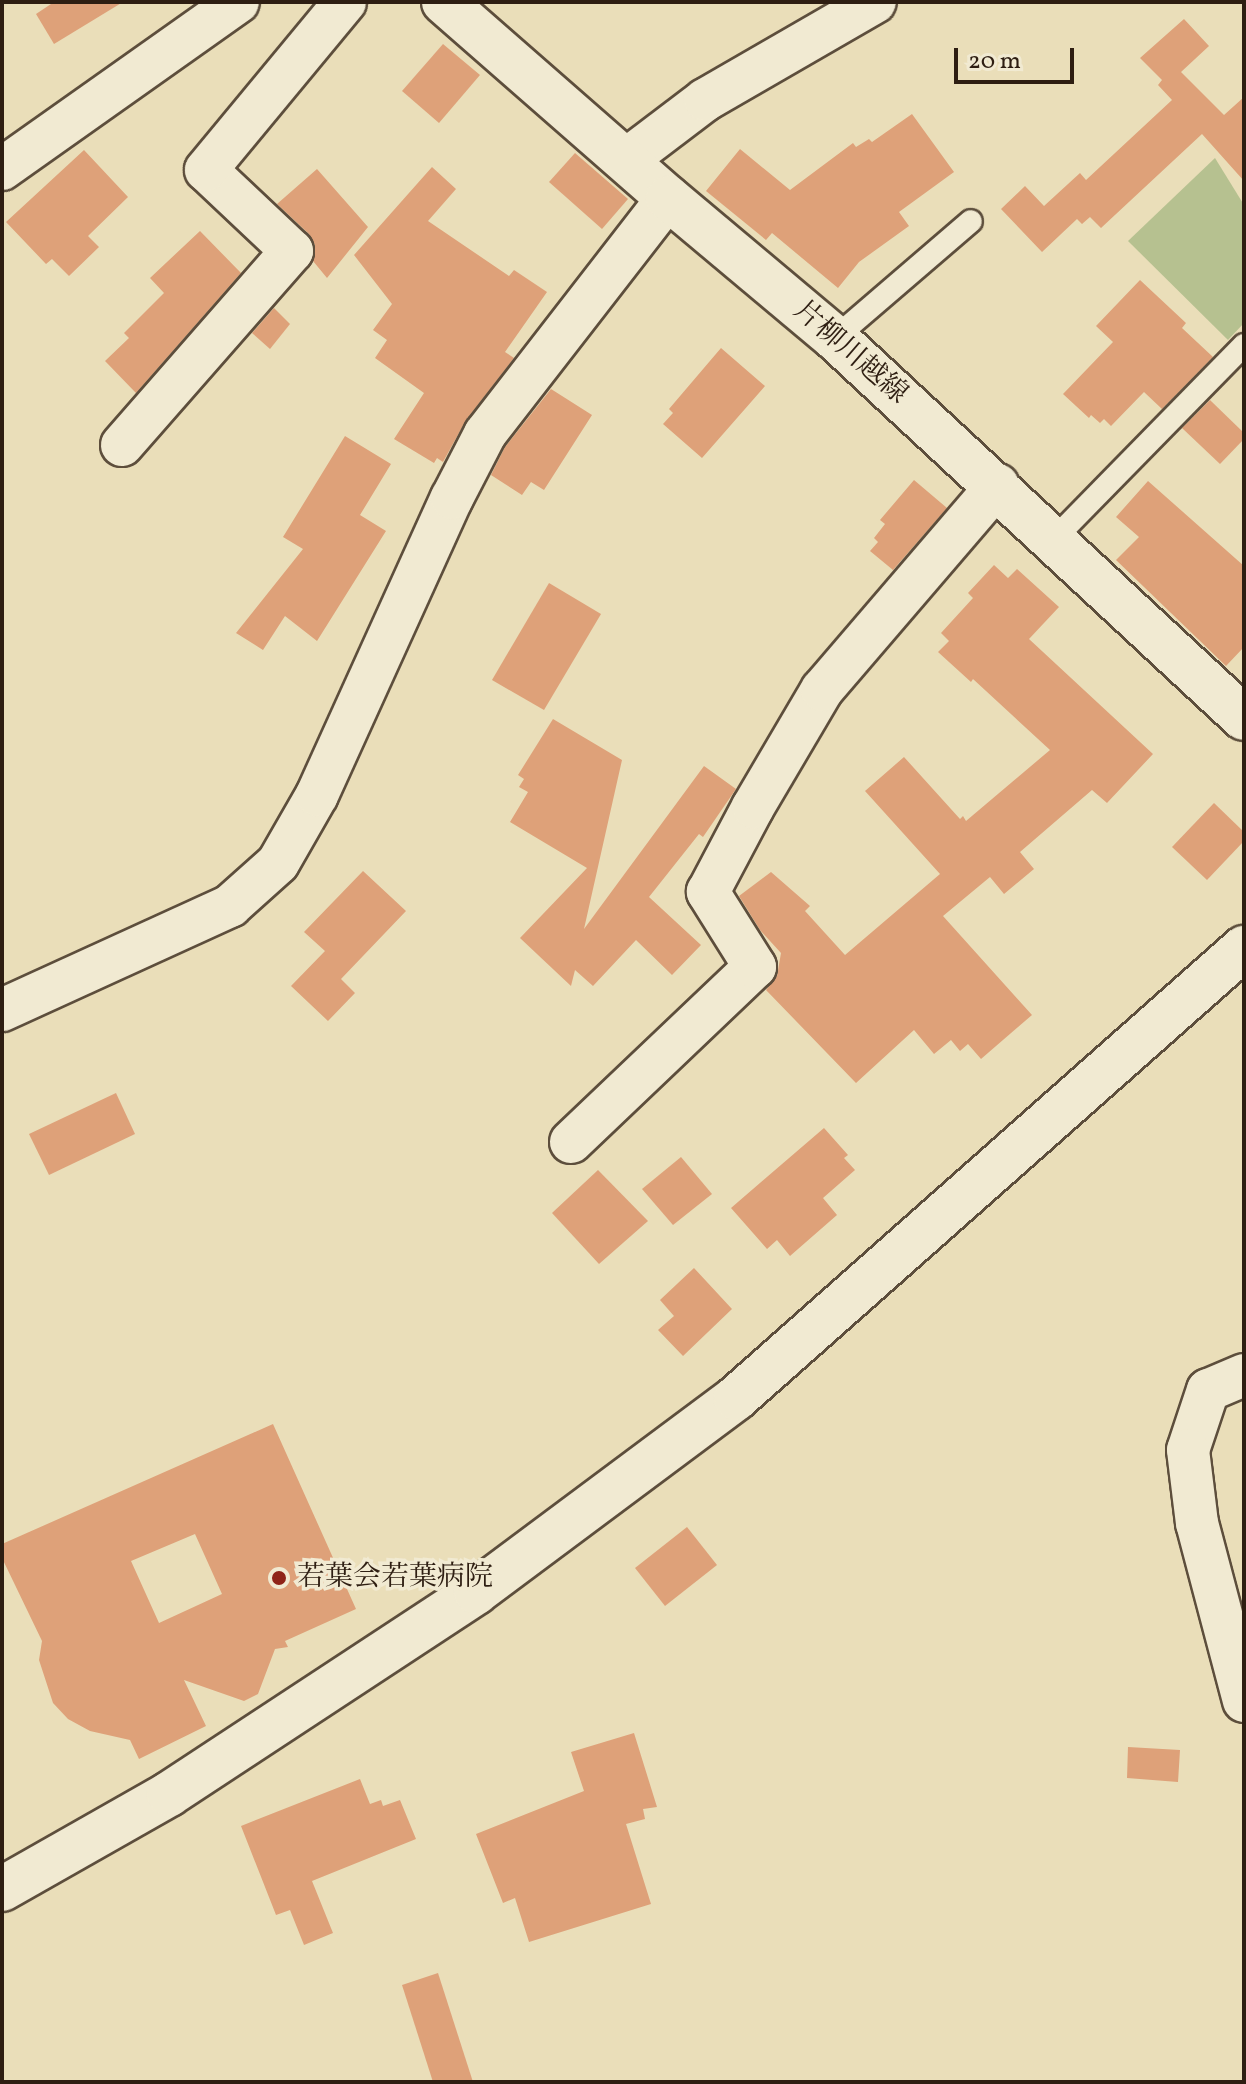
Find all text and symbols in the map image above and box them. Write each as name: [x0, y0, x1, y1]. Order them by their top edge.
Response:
scale bar: [958, 32, 1078, 82]
text: 20 m: [968, 45, 1021, 79]
street label: 片柳川越線: [786, 294, 914, 412]
place label: 若葉会若葉病院: [297, 1561, 493, 1595]
marker: 若葉会若葉病院: [268, 1567, 290, 1589]

